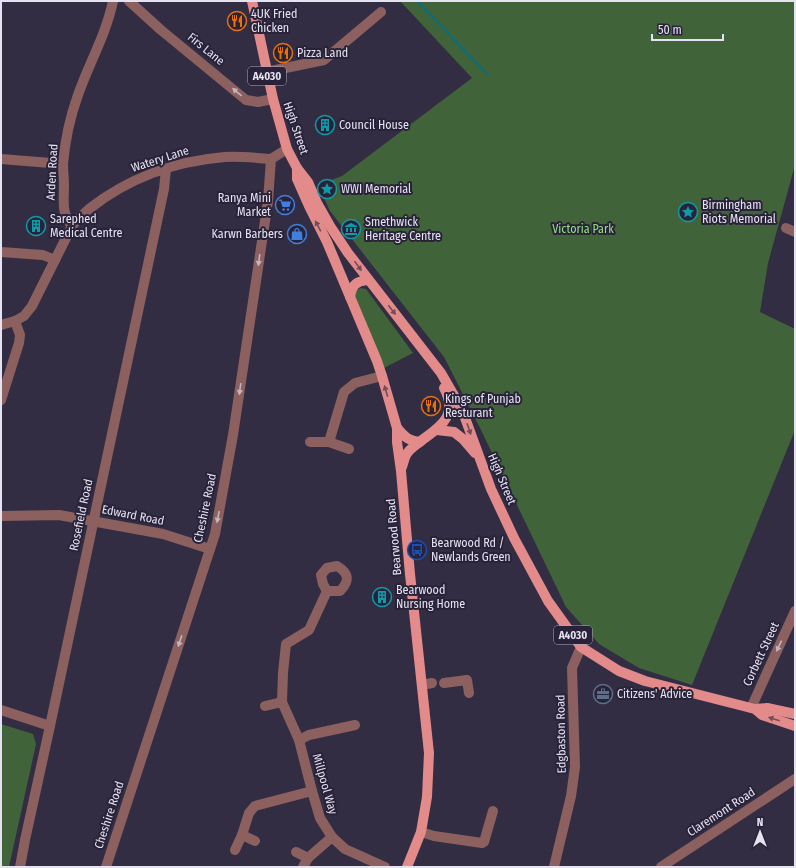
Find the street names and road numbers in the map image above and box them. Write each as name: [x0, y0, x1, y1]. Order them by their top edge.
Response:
street label: Firs Lane: [185, 30, 227, 68]
road number: A4030: [248, 67, 286, 85]
street label: High Street: [280, 100, 312, 156]
street label: Arden Road: [44, 143, 60, 201]
street label: Watery Lane: [129, 143, 191, 175]
street label: High Street: [485, 451, 519, 507]
street label: Cheshire Road: [191, 472, 219, 544]
street label: Rosefield Road: [67, 478, 95, 552]
street label: Bearwood Road: [384, 498, 404, 576]
street label: Edward Road: [101, 502, 165, 528]
street label: Corbett Street: [740, 620, 782, 688]
road number: A4030: [554, 626, 592, 644]
street label: Edgbaston Road: [553, 695, 569, 773]
street label: Millpool Way: [310, 752, 341, 817]
street label: Cheshire Road: [91, 779, 127, 851]
street label: Claremont Road: [684, 785, 758, 839]

